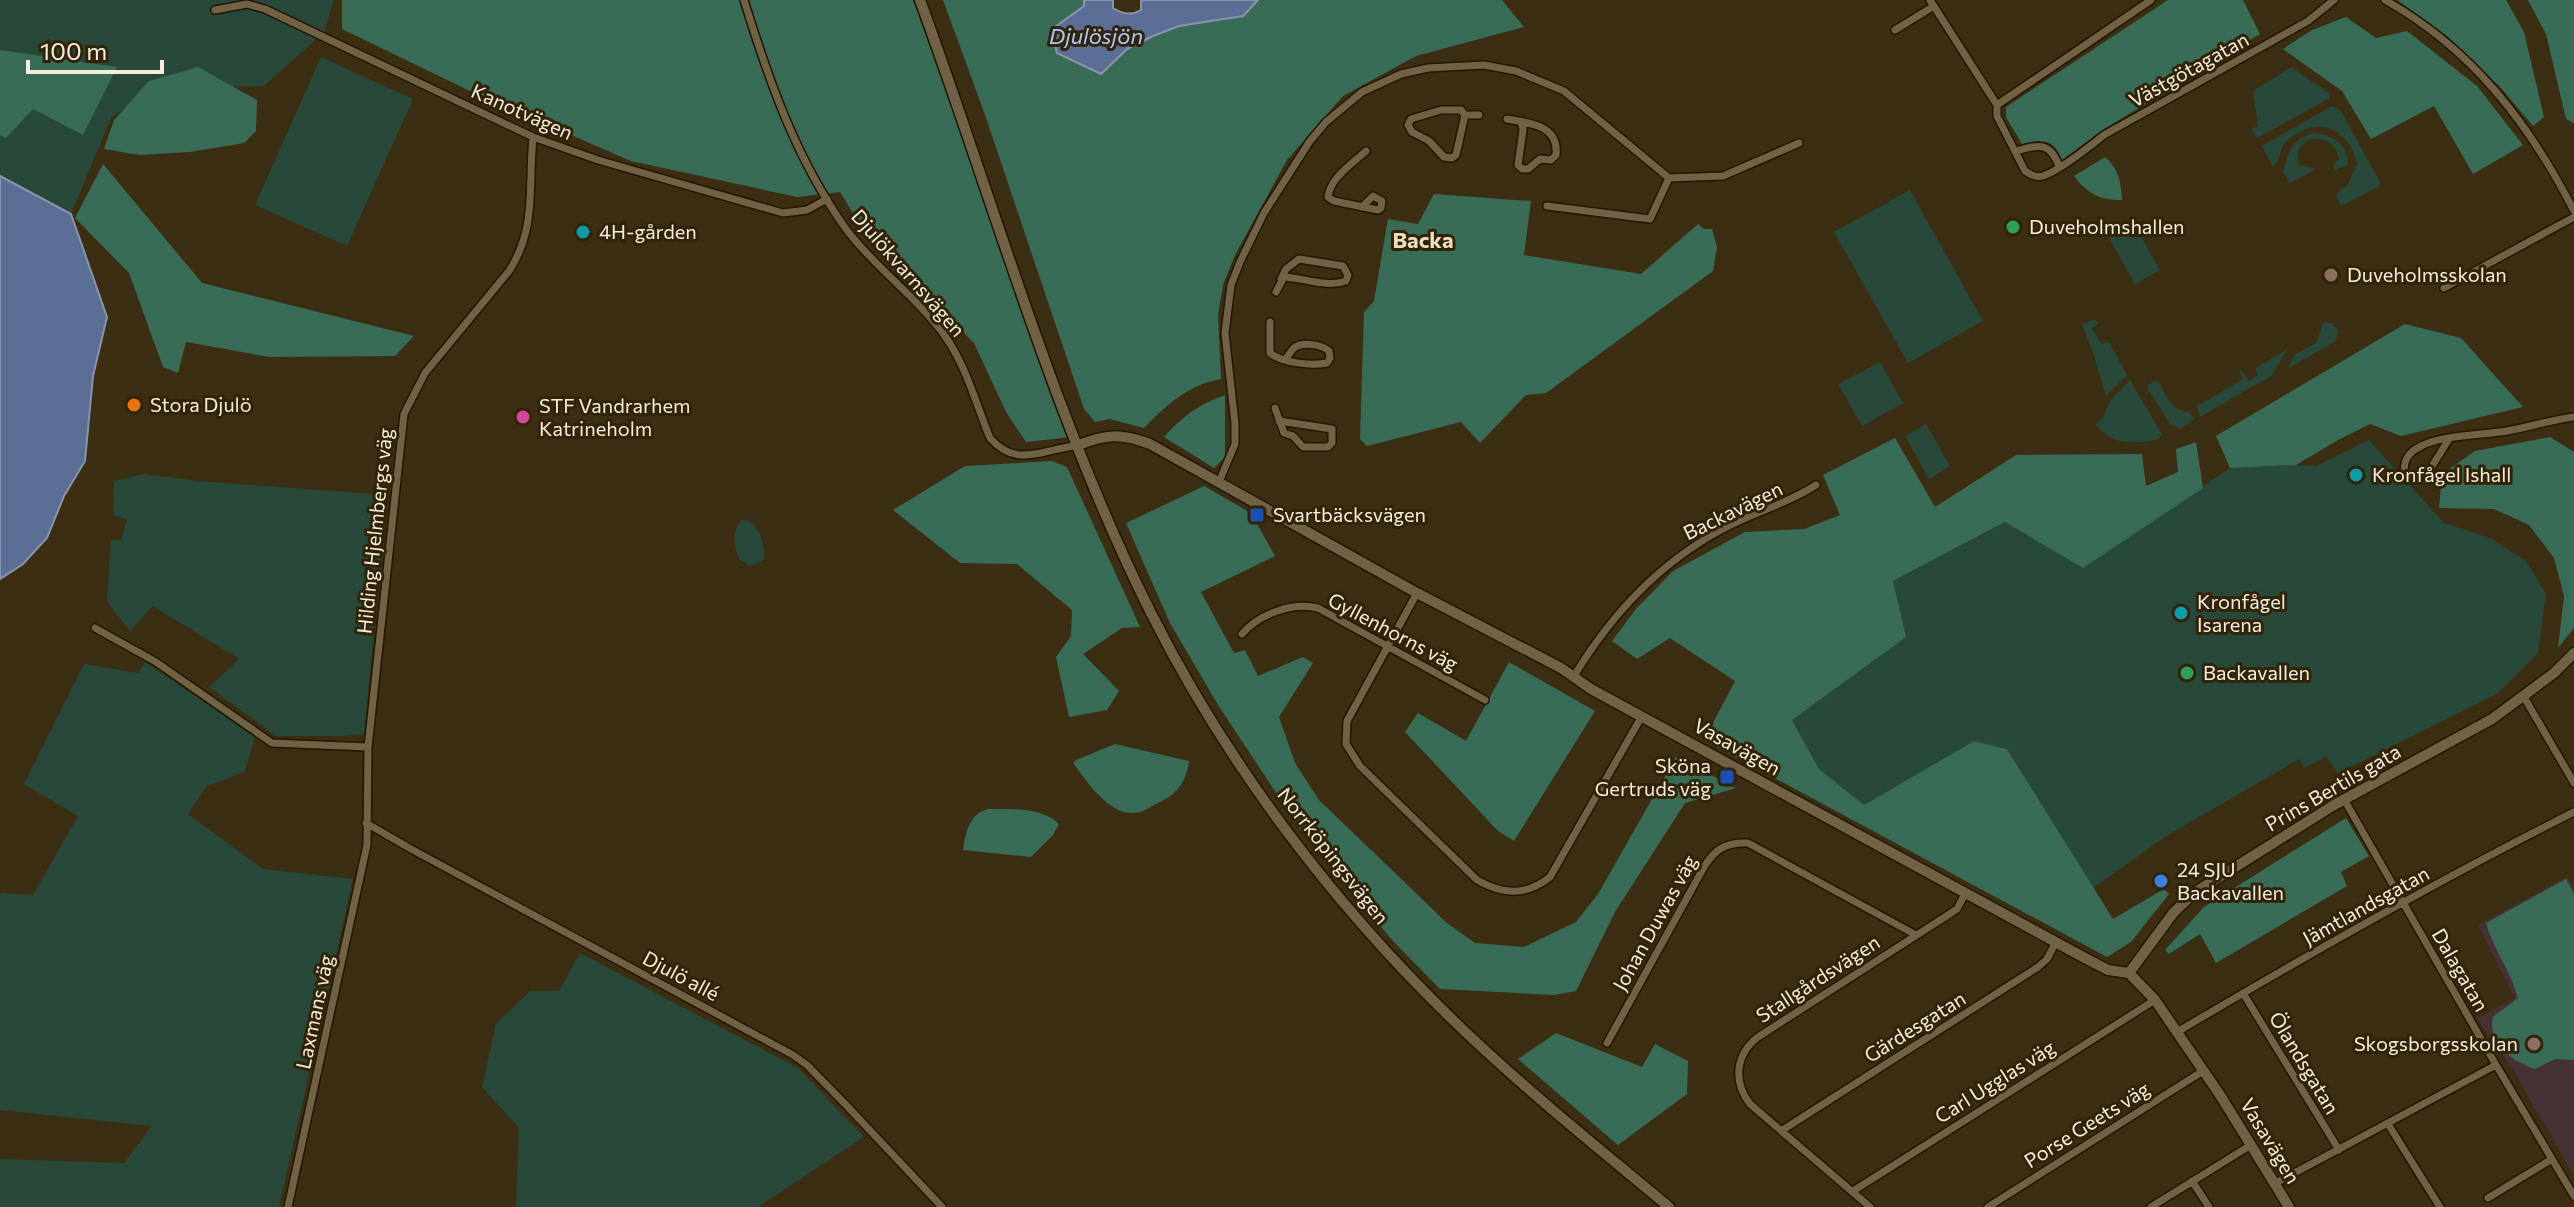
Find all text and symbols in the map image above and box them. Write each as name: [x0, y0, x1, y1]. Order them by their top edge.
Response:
water label: Djulösjön: [1049, 22, 1143, 49]
scale bar: [28, 24, 162, 74]
street label: Västgötagatan: [2125, 26, 2252, 112]
text: 100 m: [40, 36, 107, 65]
street label: Kanotvägen: [468, 78, 577, 144]
street label: Djulökvarnsvägen: [847, 204, 971, 341]
place label: Duveholmshallen: [2029, 214, 2185, 238]
marker: Duveholmshallen: [2004, 218, 2022, 236]
place label: 4H-gården: [599, 219, 697, 243]
marker: 4H-gården: [574, 223, 592, 241]
district label: Backa: [1392, 226, 1454, 253]
place label: Duveholmsskolan: [2347, 262, 2507, 286]
marker: Duveholmsskolan: [2322, 266, 2340, 284]
place label: Stora Djulö: [150, 392, 252, 416]
place label: STF Vandrarhem Katrineholm: [539, 393, 690, 440]
marker: Stora Djulö: [125, 396, 143, 414]
marker: STF Vandrarhem Katrineholm: [514, 408, 532, 426]
street label: Hilding Hjelmbergs väg: [351, 427, 397, 635]
place label: Kronfågel Ishall: [2372, 462, 2511, 486]
marker: Kronfågel Ishall: [2347, 466, 2365, 484]
street label: Backavägen: [1679, 476, 1786, 544]
place label: Svartbäcksvägen: [1273, 502, 1426, 526]
marker: Svartbäcksvägen: [1248, 506, 1266, 524]
street label: Gyllenhorns väg: [1324, 587, 1463, 676]
place label: Kronfågel Isarena: [2197, 589, 2286, 636]
marker: Kronfågel Isarena: [2172, 604, 2190, 622]
place label: Backavallen: [2203, 660, 2310, 684]
marker: Backavallen: [2178, 664, 2196, 682]
street label: Vasavägen: [1690, 712, 1785, 780]
street label: Prins Bertils gata: [2260, 739, 2405, 836]
place label: Sköna Gertruds väg: [1595, 753, 1711, 800]
marker: Sköna Gertruds väg: [1718, 768, 1736, 786]
street label: Norrköpingsvägen: [1273, 782, 1395, 928]
street label: Johan Duwas väg: [1607, 850, 1701, 995]
place label: 24 SJU Backavallen: [2177, 857, 2284, 904]
street label: Jämtlandsgatan: [2298, 861, 2433, 950]
marker: 24 SJU Backavallen: [2152, 872, 2170, 890]
street label: Dalagatan: [2427, 924, 2494, 1015]
street label: Stallgårdsvägen: [1751, 929, 1884, 1027]
street label: Djulö allé: [639, 945, 724, 1005]
street label: Laxmans väg: [290, 952, 338, 1071]
street label: Gärdesgatan: [1859, 985, 1970, 1067]
street label: Ölandsgatan: [2265, 1007, 2345, 1118]
place label: Skogsborgsskolan: [2354, 1031, 2518, 1055]
street label: Carl Ugglas väg: [1930, 1035, 2059, 1128]
marker: Skogsborgsskolan: [2525, 1035, 2543, 1053]
street label: Porse Geets väg: [2019, 1076, 2154, 1172]
street label: Vasavägen: [2236, 1093, 2306, 1188]

